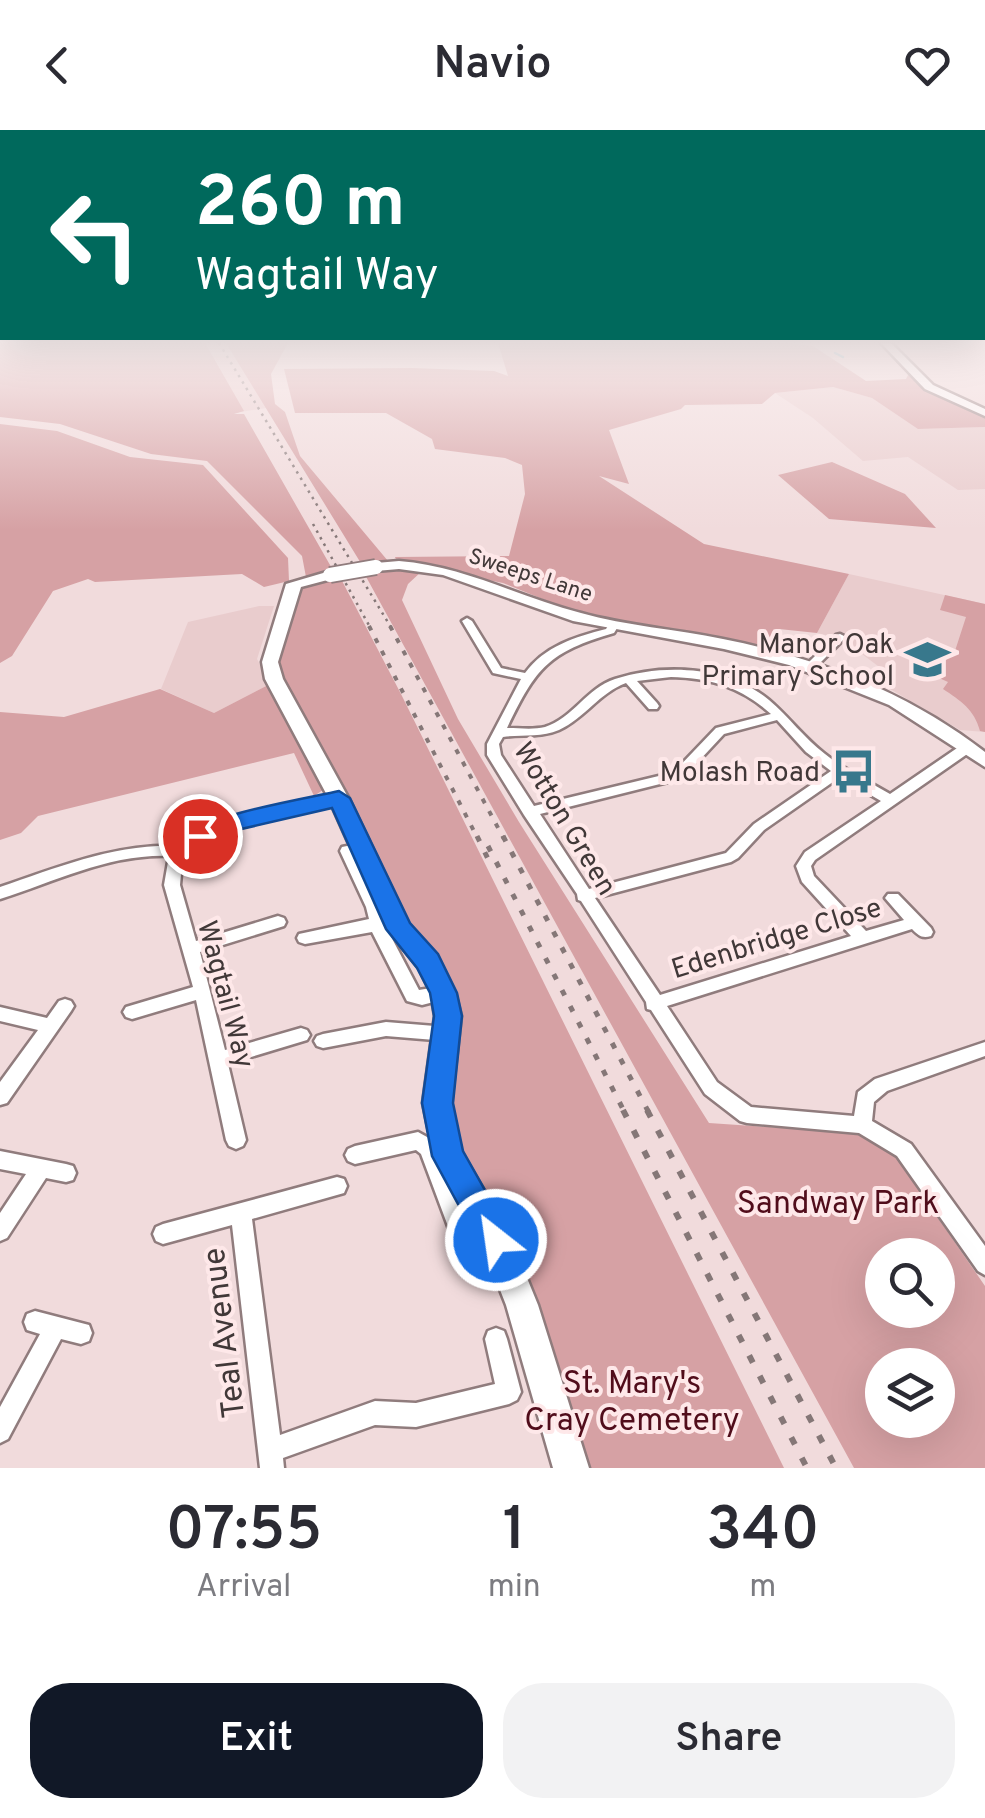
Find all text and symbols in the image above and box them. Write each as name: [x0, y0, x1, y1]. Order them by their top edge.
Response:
text: Navio: [433, 37, 552, 94]
icon: back: [30, 38, 85, 93]
icon: heart: [900, 38, 955, 93]
text: 260 m: [195, 162, 406, 251]
icon: left: [30, 170, 160, 300]
text: Wagtail Way: [195, 249, 439, 306]
street label: Sweeps Lane: [465, 544, 596, 609]
place label: Manor Oak Primary School: [702, 628, 894, 696]
school or university icon: Manor Oak Primary School: [903, 635, 951, 683]
street label: Wotton Green: [504, 736, 623, 903]
bus stop icon: Molash Road: [829, 747, 877, 795]
place label: Molash Road: [659, 756, 820, 792]
pin: [158, 794, 243, 879]
icon: arrive: [173, 809, 228, 864]
street label: Edenbridge Close: [667, 891, 886, 989]
street label: Wagtail Way: [187, 917, 261, 1073]
park label: Sandway Park: [737, 1185, 939, 1225]
position arrow: [444, 1188, 548, 1292]
map controls: [865, 1238, 955, 1438]
button: search: [865, 1238, 955, 1328]
street label: Teal Avenue: [196, 1245, 256, 1420]
button: layers: [865, 1348, 955, 1438]
park label: St. Mary's Cray Cemetery: [524, 1365, 740, 1442]
text: 07:55: [165, 1495, 322, 1571]
text: 1: [503, 1495, 526, 1571]
text: 340: [706, 1495, 820, 1571]
text: Arrival: [196, 1568, 292, 1608]
text: min: [488, 1568, 541, 1608]
text: m: [749, 1568, 776, 1608]
button: Exit: [30, 1683, 483, 1798]
button: Share: [503, 1683, 955, 1798]

